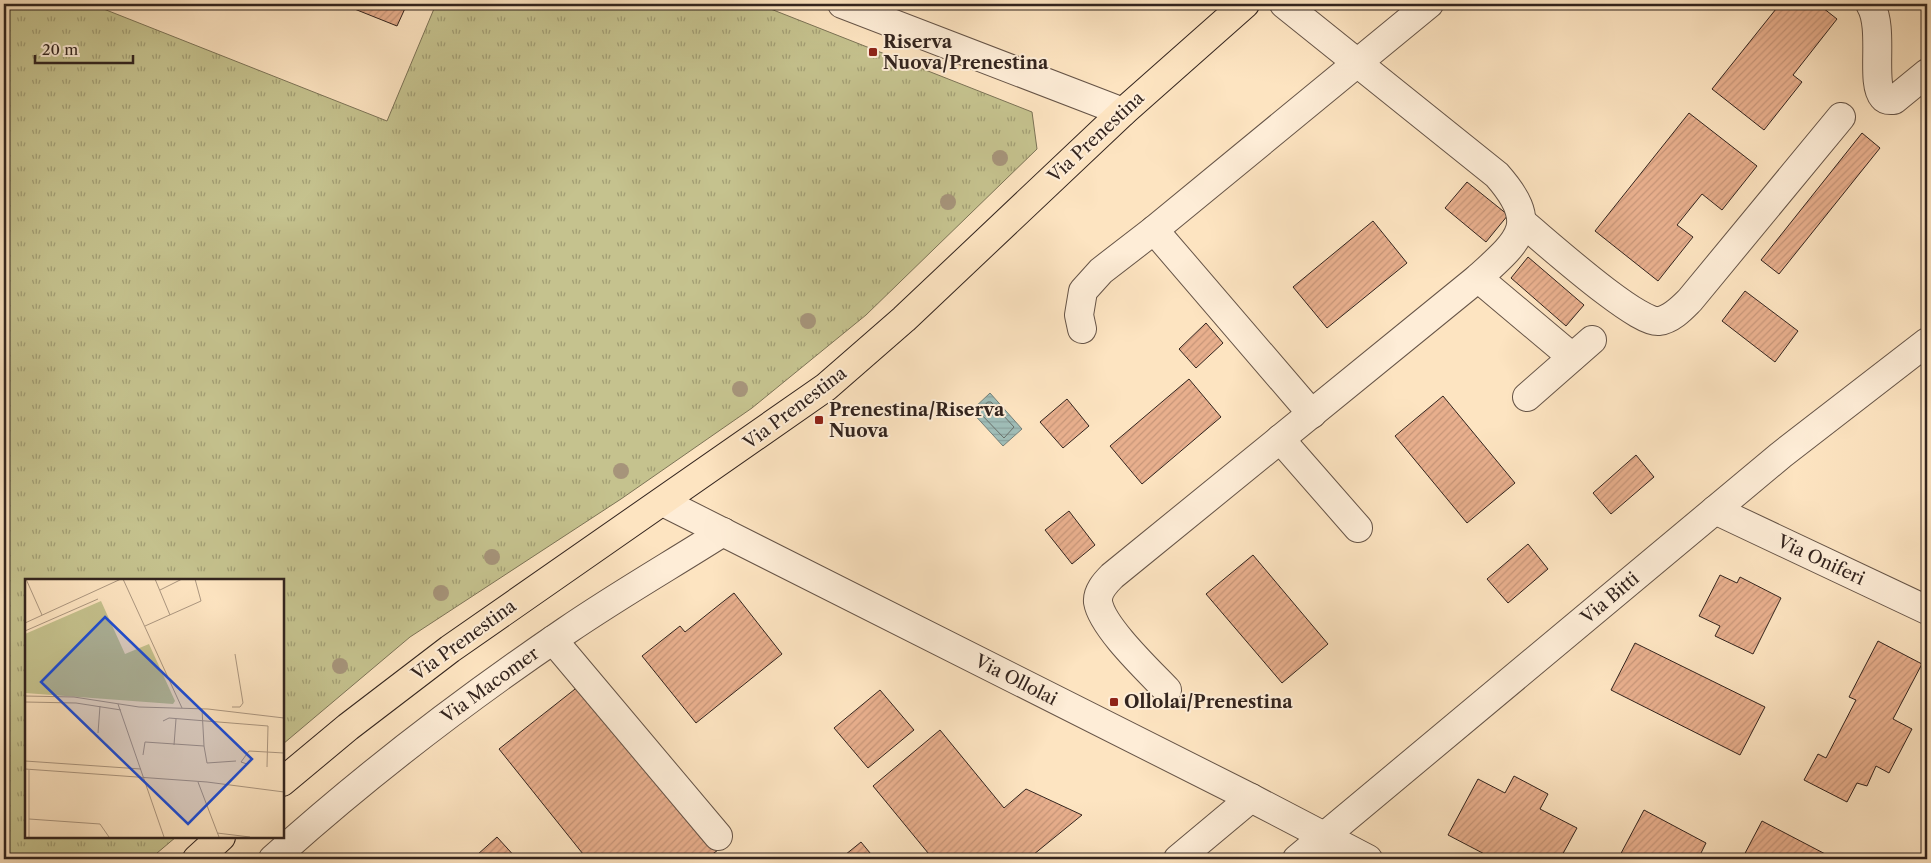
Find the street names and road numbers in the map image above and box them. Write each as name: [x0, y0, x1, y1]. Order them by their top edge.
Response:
street label: Via Prenestina: [1043, 86, 1149, 188]
street label: Via Prenestina: [738, 362, 851, 455]
street label: Via Oniferi: [1773, 530, 1869, 590]
street label: Via Bitti: [1576, 567, 1644, 629]
street label: Via Prenestina: [407, 595, 521, 686]
street label: Via Macomer: [436, 642, 543, 728]
street label: Via Ollolai: [970, 649, 1061, 710]

